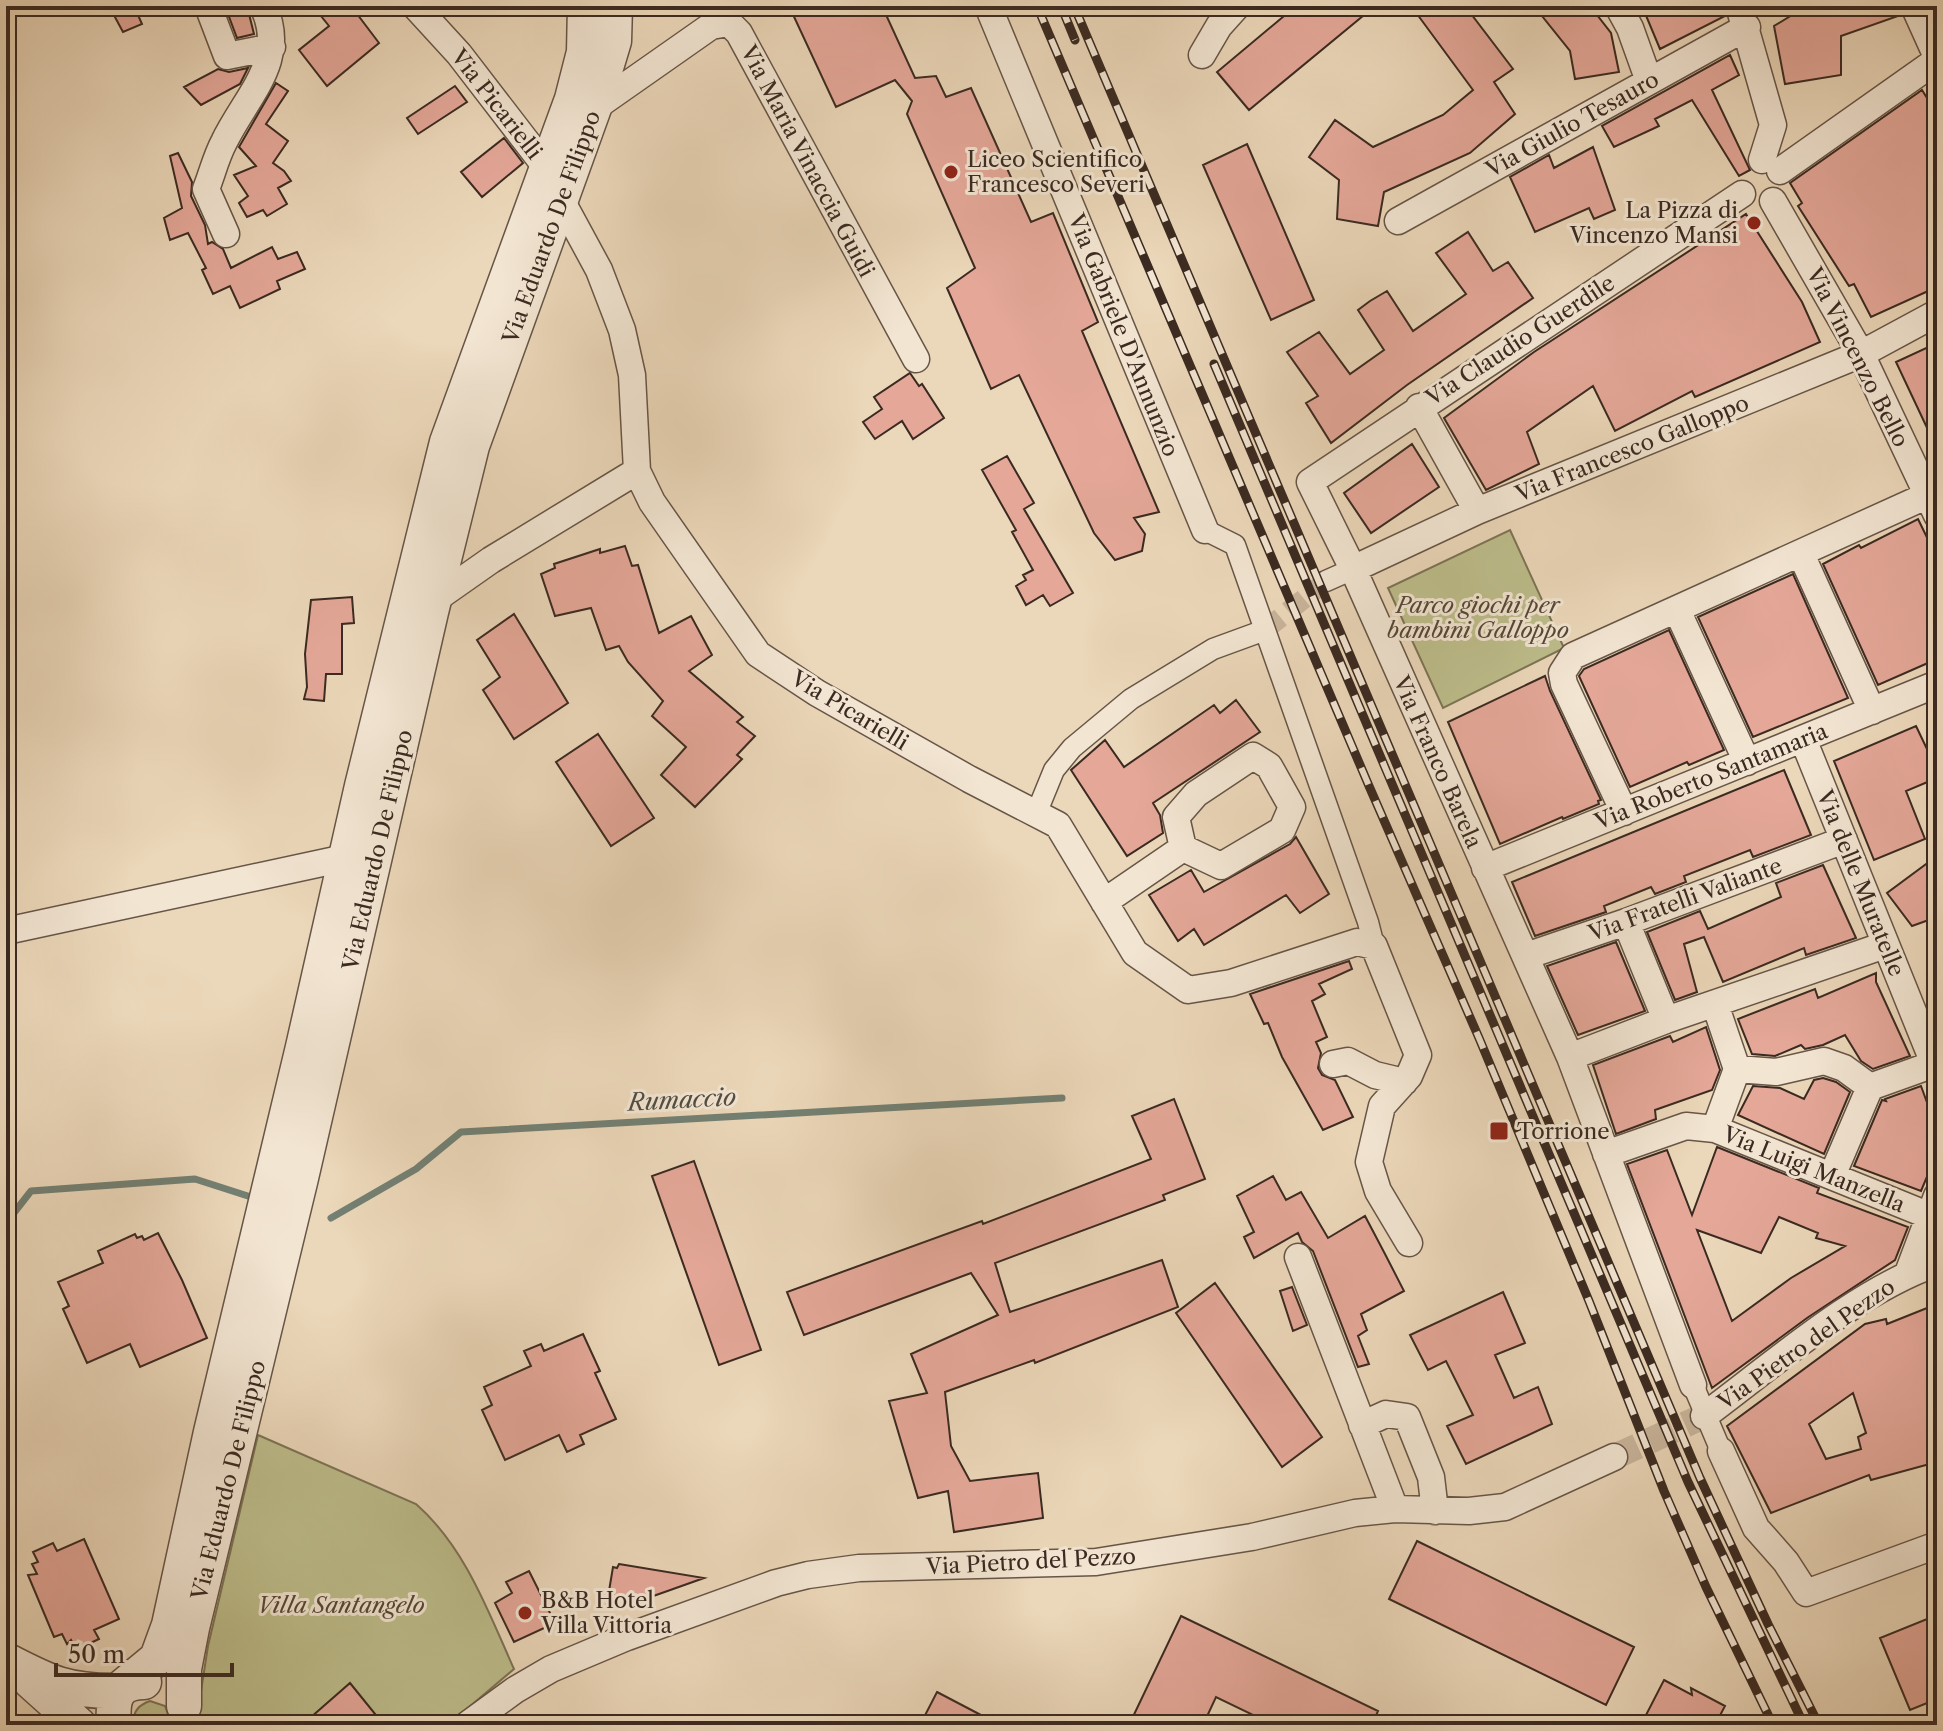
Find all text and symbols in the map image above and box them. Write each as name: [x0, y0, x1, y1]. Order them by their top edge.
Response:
street label: Via Maria Vinaccia Guidi: [734, 40, 880, 282]
street label: Via Picarielli: [445, 43, 548, 165]
street label: Via Giulio Tesauro: [1480, 66, 1663, 184]
street label: Via Eduardo De Filippo: [496, 107, 606, 348]
place label: Liceo Scientifico Francesco Severi: [967, 146, 1145, 198]
marker: Liceo Scientifico Francesco Severi: [942, 163, 960, 181]
place label: La Pizza di Vincenzo Mansi: [1569, 197, 1738, 249]
street label: Via Gabriele D'Annunzio: [1062, 209, 1185, 460]
marker: La Pizza di Vincenzo Mansi: [1745, 214, 1763, 232]
street label: Via Vincenzo Bello: [1800, 262, 1914, 451]
street label: Via Claudio Guerdile: [1420, 269, 1620, 412]
street label: Via Francesco Galloppo: [1511, 389, 1753, 508]
park label: Parco giochi per bambini Galloppo: [1387, 592, 1569, 644]
street label: Via Picarielli: [785, 664, 914, 756]
street label: Via Franco Barela: [1387, 671, 1488, 853]
street label: Via Roberto Santamaria: [1590, 717, 1832, 836]
street label: Via Eduardo De Filippo: [336, 727, 418, 974]
street label: Via delle Muratelle: [1810, 785, 1910, 980]
street label: Via Fratelli Valiante: [1584, 852, 1786, 947]
water label: Rumaccio: [625, 1082, 737, 1117]
place label: Torrione: [1517, 1118, 1610, 1145]
marker: Torrione: [1488, 1120, 1510, 1142]
street label: Via Luigi Manzella: [1718, 1120, 1909, 1219]
street label: Via Pietro del Pezzo: [1712, 1273, 1900, 1416]
street label: Via Eduardo De Filippo: [185, 1358, 271, 1604]
street label: Via Pietro del Pezzo: [924, 1543, 1137, 1581]
place label: B&B Hotel Villa Vittoria: [540, 1587, 673, 1639]
park label: Villa Santangelo: [257, 1592, 425, 1619]
marker: B&B Hotel Villa Vittoria: [516, 1604, 534, 1622]
scale bar: [56, 1627, 232, 1677]
text: 50 m: [68, 1640, 125, 1669]

